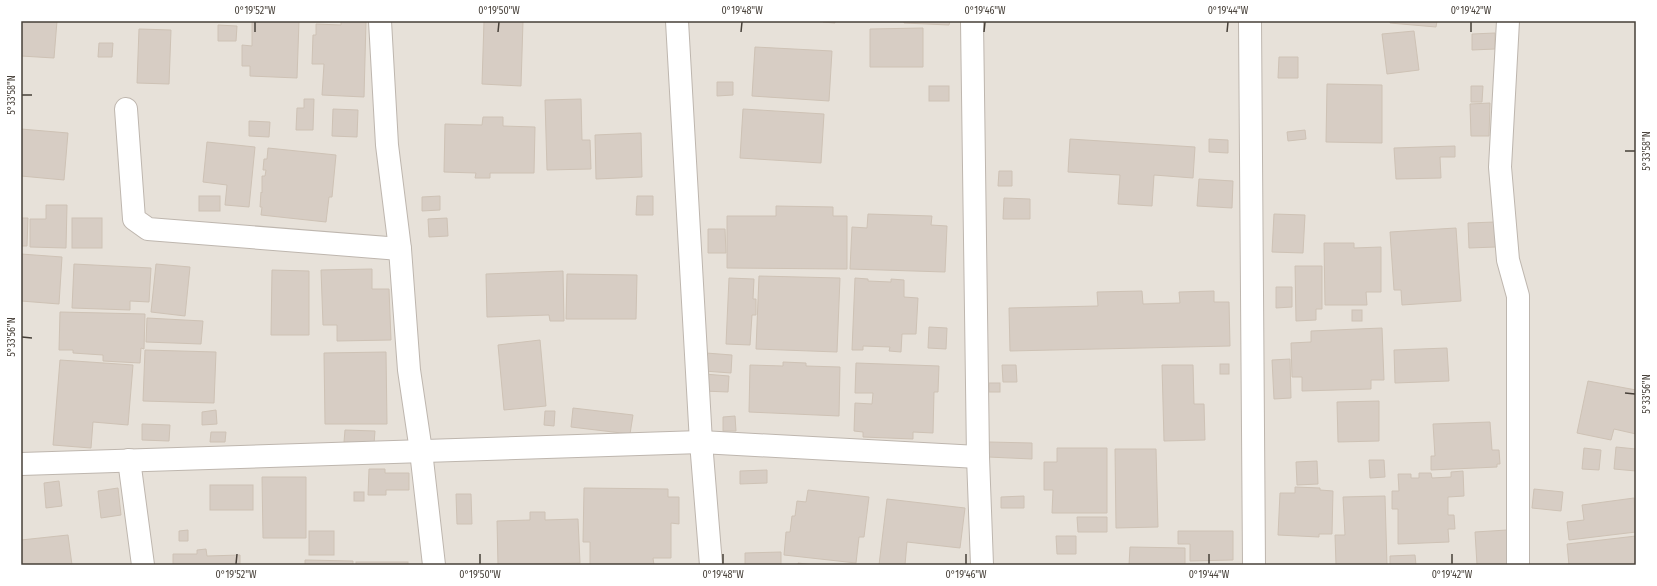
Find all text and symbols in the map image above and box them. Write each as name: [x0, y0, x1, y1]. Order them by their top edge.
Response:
text: 0°19'52"W: [235, 5, 276, 17]
text: 0°19'50"W: [478, 5, 520, 17]
text: 0°19'48"W: [721, 5, 763, 17]
text: 0°19'46"W: [964, 5, 1006, 17]
text: 0°19'44"W: [1208, 5, 1249, 17]
text: 0°19'42"W: [1451, 5, 1492, 17]
text: 5°33'58"N: [6, 75, 18, 115]
text: 5°33'58"N: [1641, 131, 1653, 171]
text: 5°33'56"N: [6, 317, 18, 357]
text: 5°33'56"N: [1641, 374, 1653, 414]
text: 0°19'52"W: [216, 569, 257, 581]
text: 0°19'50"W: [459, 569, 501, 581]
text: 0°19'48"W: [702, 569, 744, 581]
text: 0°19'46"W: [945, 569, 987, 581]
text: 0°19'44"W: [1189, 569, 1230, 581]
text: 0°19'42"W: [1432, 569, 1473, 581]

